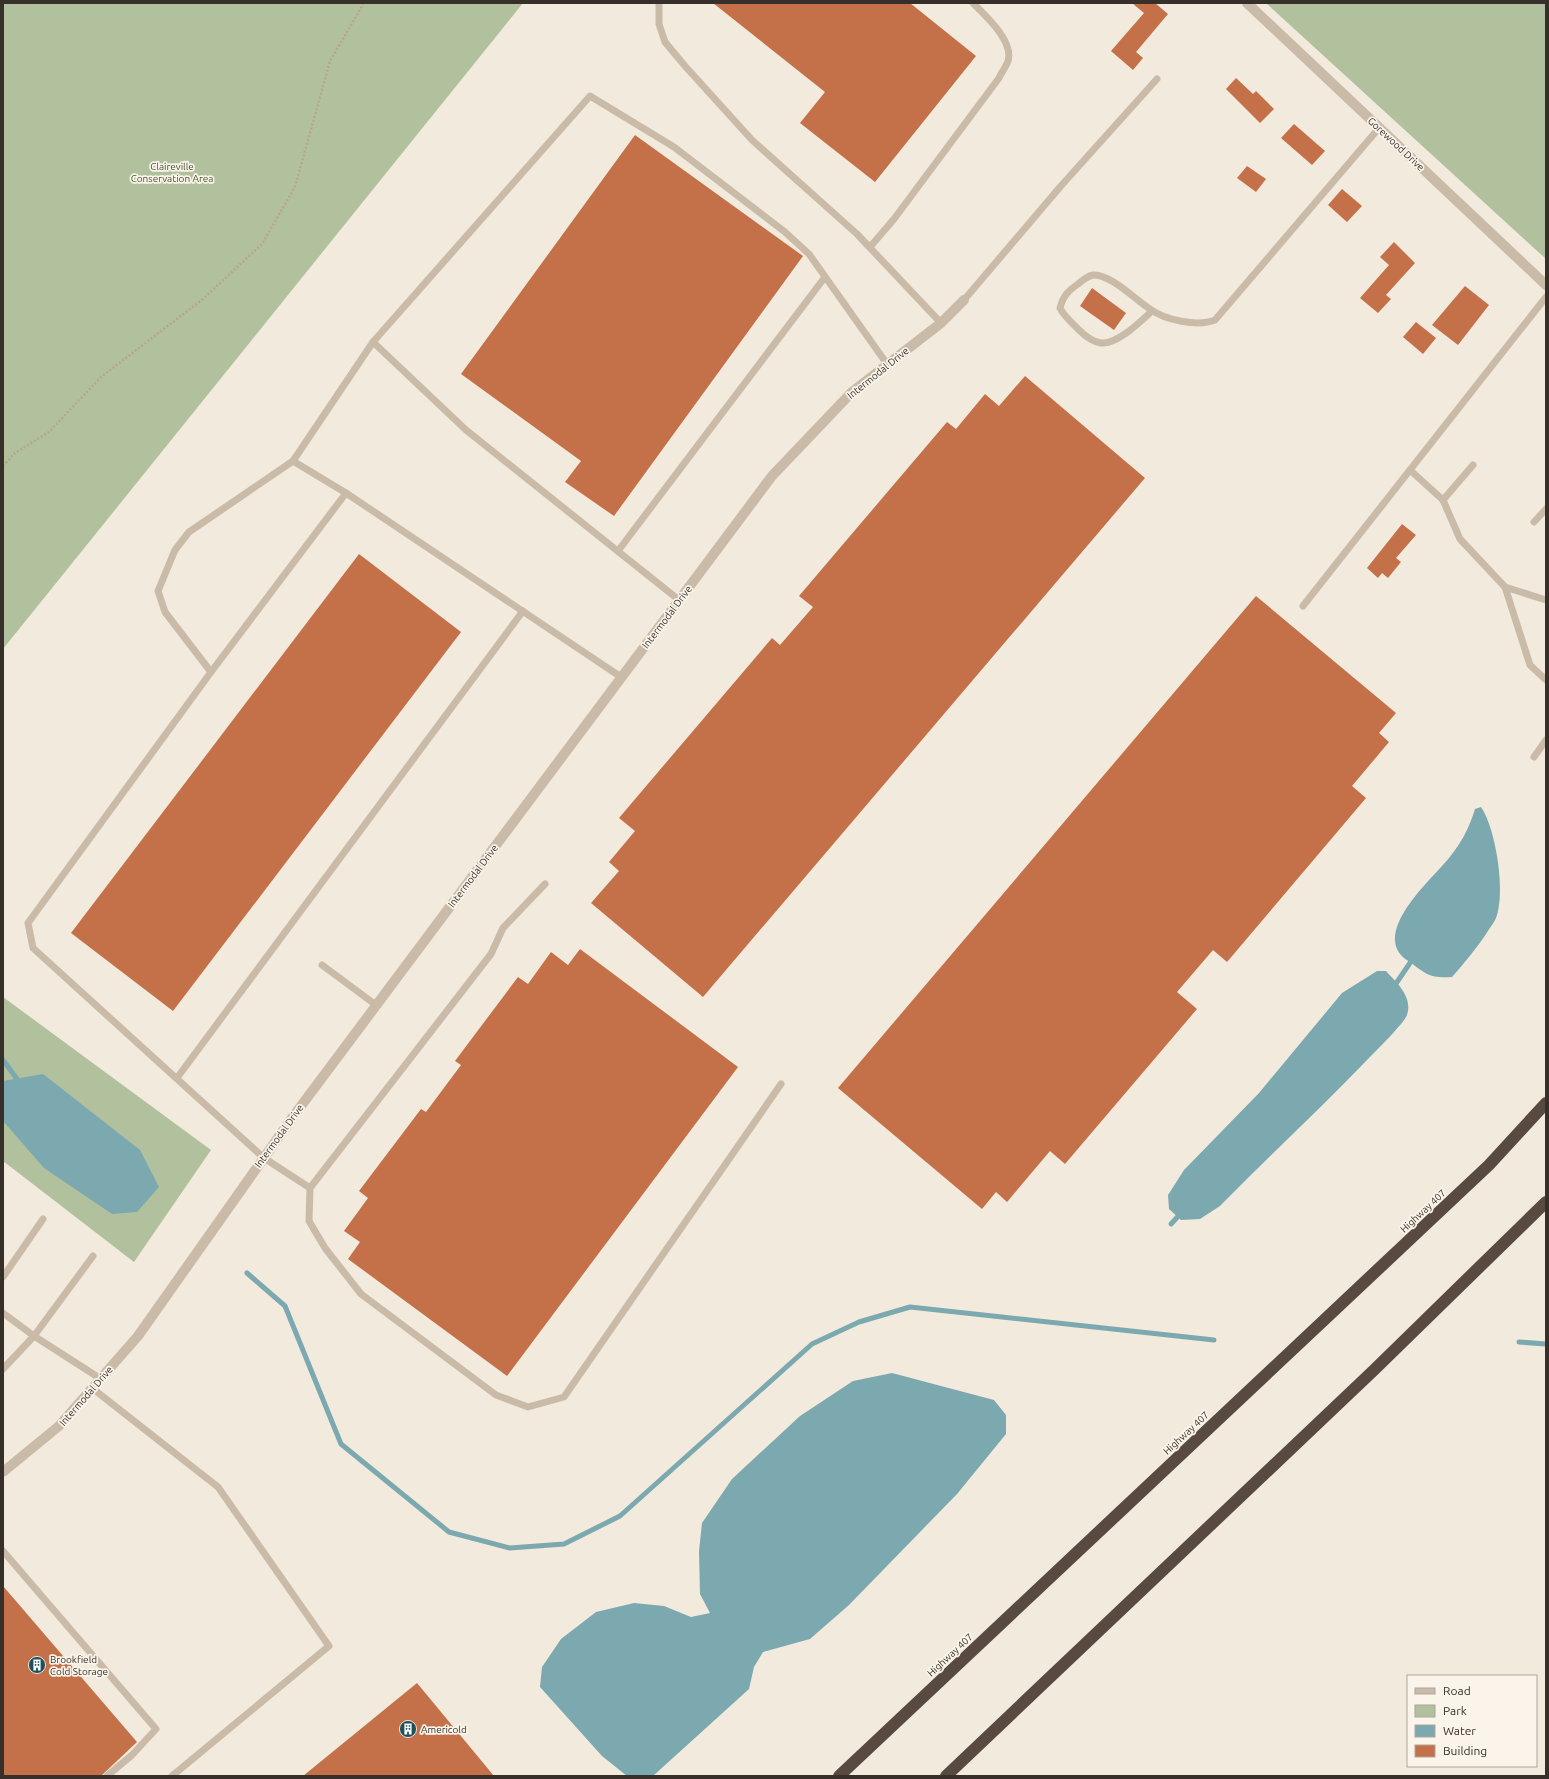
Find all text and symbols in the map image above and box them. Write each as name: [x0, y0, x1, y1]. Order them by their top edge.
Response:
street label: Gorewood Drive: [1366, 115, 1426, 173]
park label: Claireville Conservation Area: [131, 161, 213, 184]
street label: Intermodal Drive: [845, 345, 911, 401]
street label: Intermodal Drive: [640, 584, 694, 650]
street label: Intermodal Drive: [446, 843, 500, 909]
street label: Intermodal Drive: [252, 1102, 306, 1170]
street label: Highway 407: [1398, 1187, 1448, 1235]
street label: Intermodal Drive: [57, 1364, 115, 1428]
street label: Highway 407: [1161, 1409, 1211, 1457]
street label: Highway 407: [925, 1631, 975, 1679]
place label: Brookfield Cold Storage: [50, 1654, 108, 1677]
building icon: Brookfield Cold Storage: [27, 1655, 47, 1675]
legend: [1407, 1675, 1537, 1767]
text: Road: [1443, 1684, 1471, 1697]
text: Park: [1443, 1704, 1467, 1717]
building icon: Americold: [398, 1719, 418, 1739]
place label: Americold: [421, 1724, 467, 1735]
text: Water: [1443, 1724, 1476, 1737]
text: Building: [1443, 1744, 1487, 1757]

